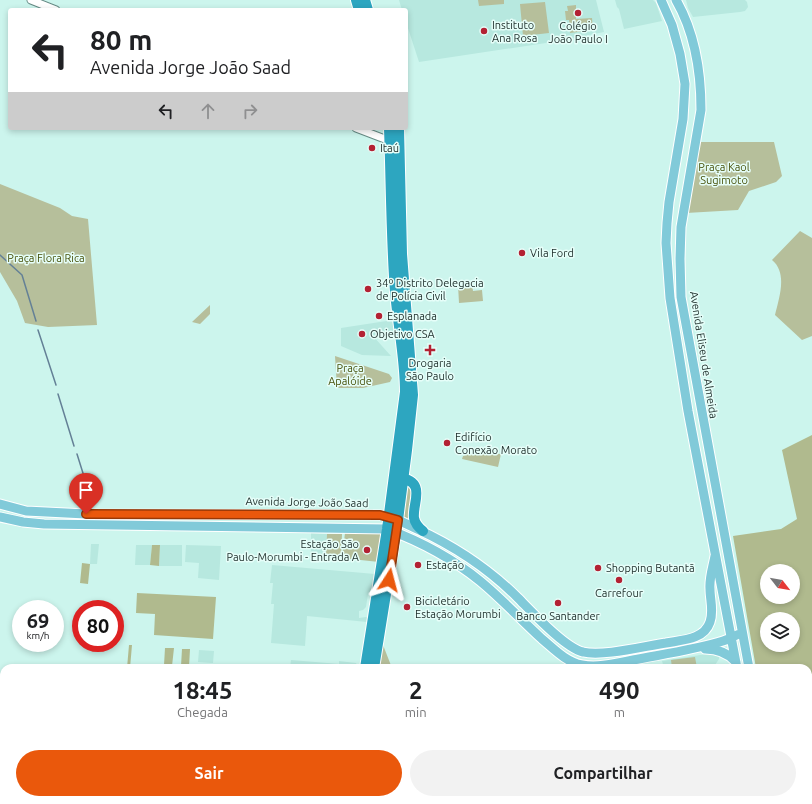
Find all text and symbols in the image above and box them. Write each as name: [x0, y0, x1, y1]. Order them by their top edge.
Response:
marker: Colégio João Paulo I: [573, 8, 583, 18]
place label: Instituto Ana Rosa: [492, 19, 537, 44]
place label: Colégio João Paulo I: [548, 20, 608, 45]
icon: left: [24, 24, 76, 76]
text: 80 m: [90, 24, 152, 55]
marker: Instituto Ana Rosa: [479, 26, 489, 36]
text: Avenida Jorge João Saad: [90, 57, 291, 77]
icon: left: [155, 100, 177, 122]
icon: ahead: [197, 100, 219, 122]
icon: right: [239, 100, 261, 122]
place label: Itaú: [380, 142, 399, 154]
marker: Itaú: [367, 143, 377, 153]
park label: Praça Kaol Sugimoto: [698, 161, 750, 186]
place label: Vila Ford: [530, 247, 574, 259]
marker: Vila Ford: [517, 248, 527, 258]
park label: Praça Flora Rica: [7, 252, 85, 264]
place label: 34º Distrito Delegacia de Polícia Civil: [376, 277, 484, 302]
marker: 34º Distrito Delegacia de Polícia Civil: [363, 284, 373, 294]
street label: Avenida Eliseu de Almeida: [688, 290, 720, 420]
place label: Esplanada: [387, 310, 437, 322]
marker: Esplanada: [374, 311, 384, 321]
place label: Objetivo CSA: [370, 328, 436, 340]
marker: Objetivo CSA: [357, 329, 367, 339]
marker: Drogaria São Paulo: [425, 345, 435, 355]
place label: Drogaria São Paulo: [406, 357, 454, 382]
park label: Praça Apalóide: [328, 362, 372, 387]
place label: Edifício Conexão Morato: [455, 431, 537, 456]
marker: Edifício Conexão Morato: [442, 438, 452, 448]
pin: [69, 473, 103, 514]
icon: arrive: [75, 479, 97, 501]
street label: Avenida Jorge João Saad: [245, 495, 369, 509]
place label: Estação São Paulo-Morumbi - Entrada A: [226, 538, 360, 563]
marker: Estação São Paulo-Morumbi - Entrada A: [362, 545, 372, 555]
position arrow: [368, 559, 410, 601]
place label: Estação: [426, 559, 464, 571]
marker: Estação: [413, 560, 423, 570]
place label: Shopping Butantã: [606, 562, 695, 574]
marker: Shopping Butantã: [593, 563, 603, 573]
north arrow: [760, 564, 800, 604]
map controls: [760, 564, 800, 652]
marker: Carrefour: [614, 575, 624, 585]
place label: Carrefour: [595, 587, 644, 599]
place label: Bicicletário Estação Morumbi: [415, 595, 501, 620]
marker: Banco Santander: [553, 598, 563, 608]
speed limit sign: 80: [72, 600, 124, 652]
marker: Bicicletário Estação Morumbi: [402, 602, 412, 612]
text: 69: [27, 609, 49, 632]
place label: Banco Santander: [516, 610, 601, 622]
button: layers: [760, 612, 800, 652]
text: km/h: [26, 630, 50, 641]
text: 18:45: [172, 677, 232, 704]
text: 2: [409, 677, 422, 704]
text: 490: [599, 677, 640, 704]
text: Chegada: [177, 705, 228, 719]
text: min: [405, 705, 427, 719]
text: m: [614, 705, 625, 719]
button: Sair: [16, 750, 402, 796]
button: Compartilhar: [410, 750, 796, 796]

